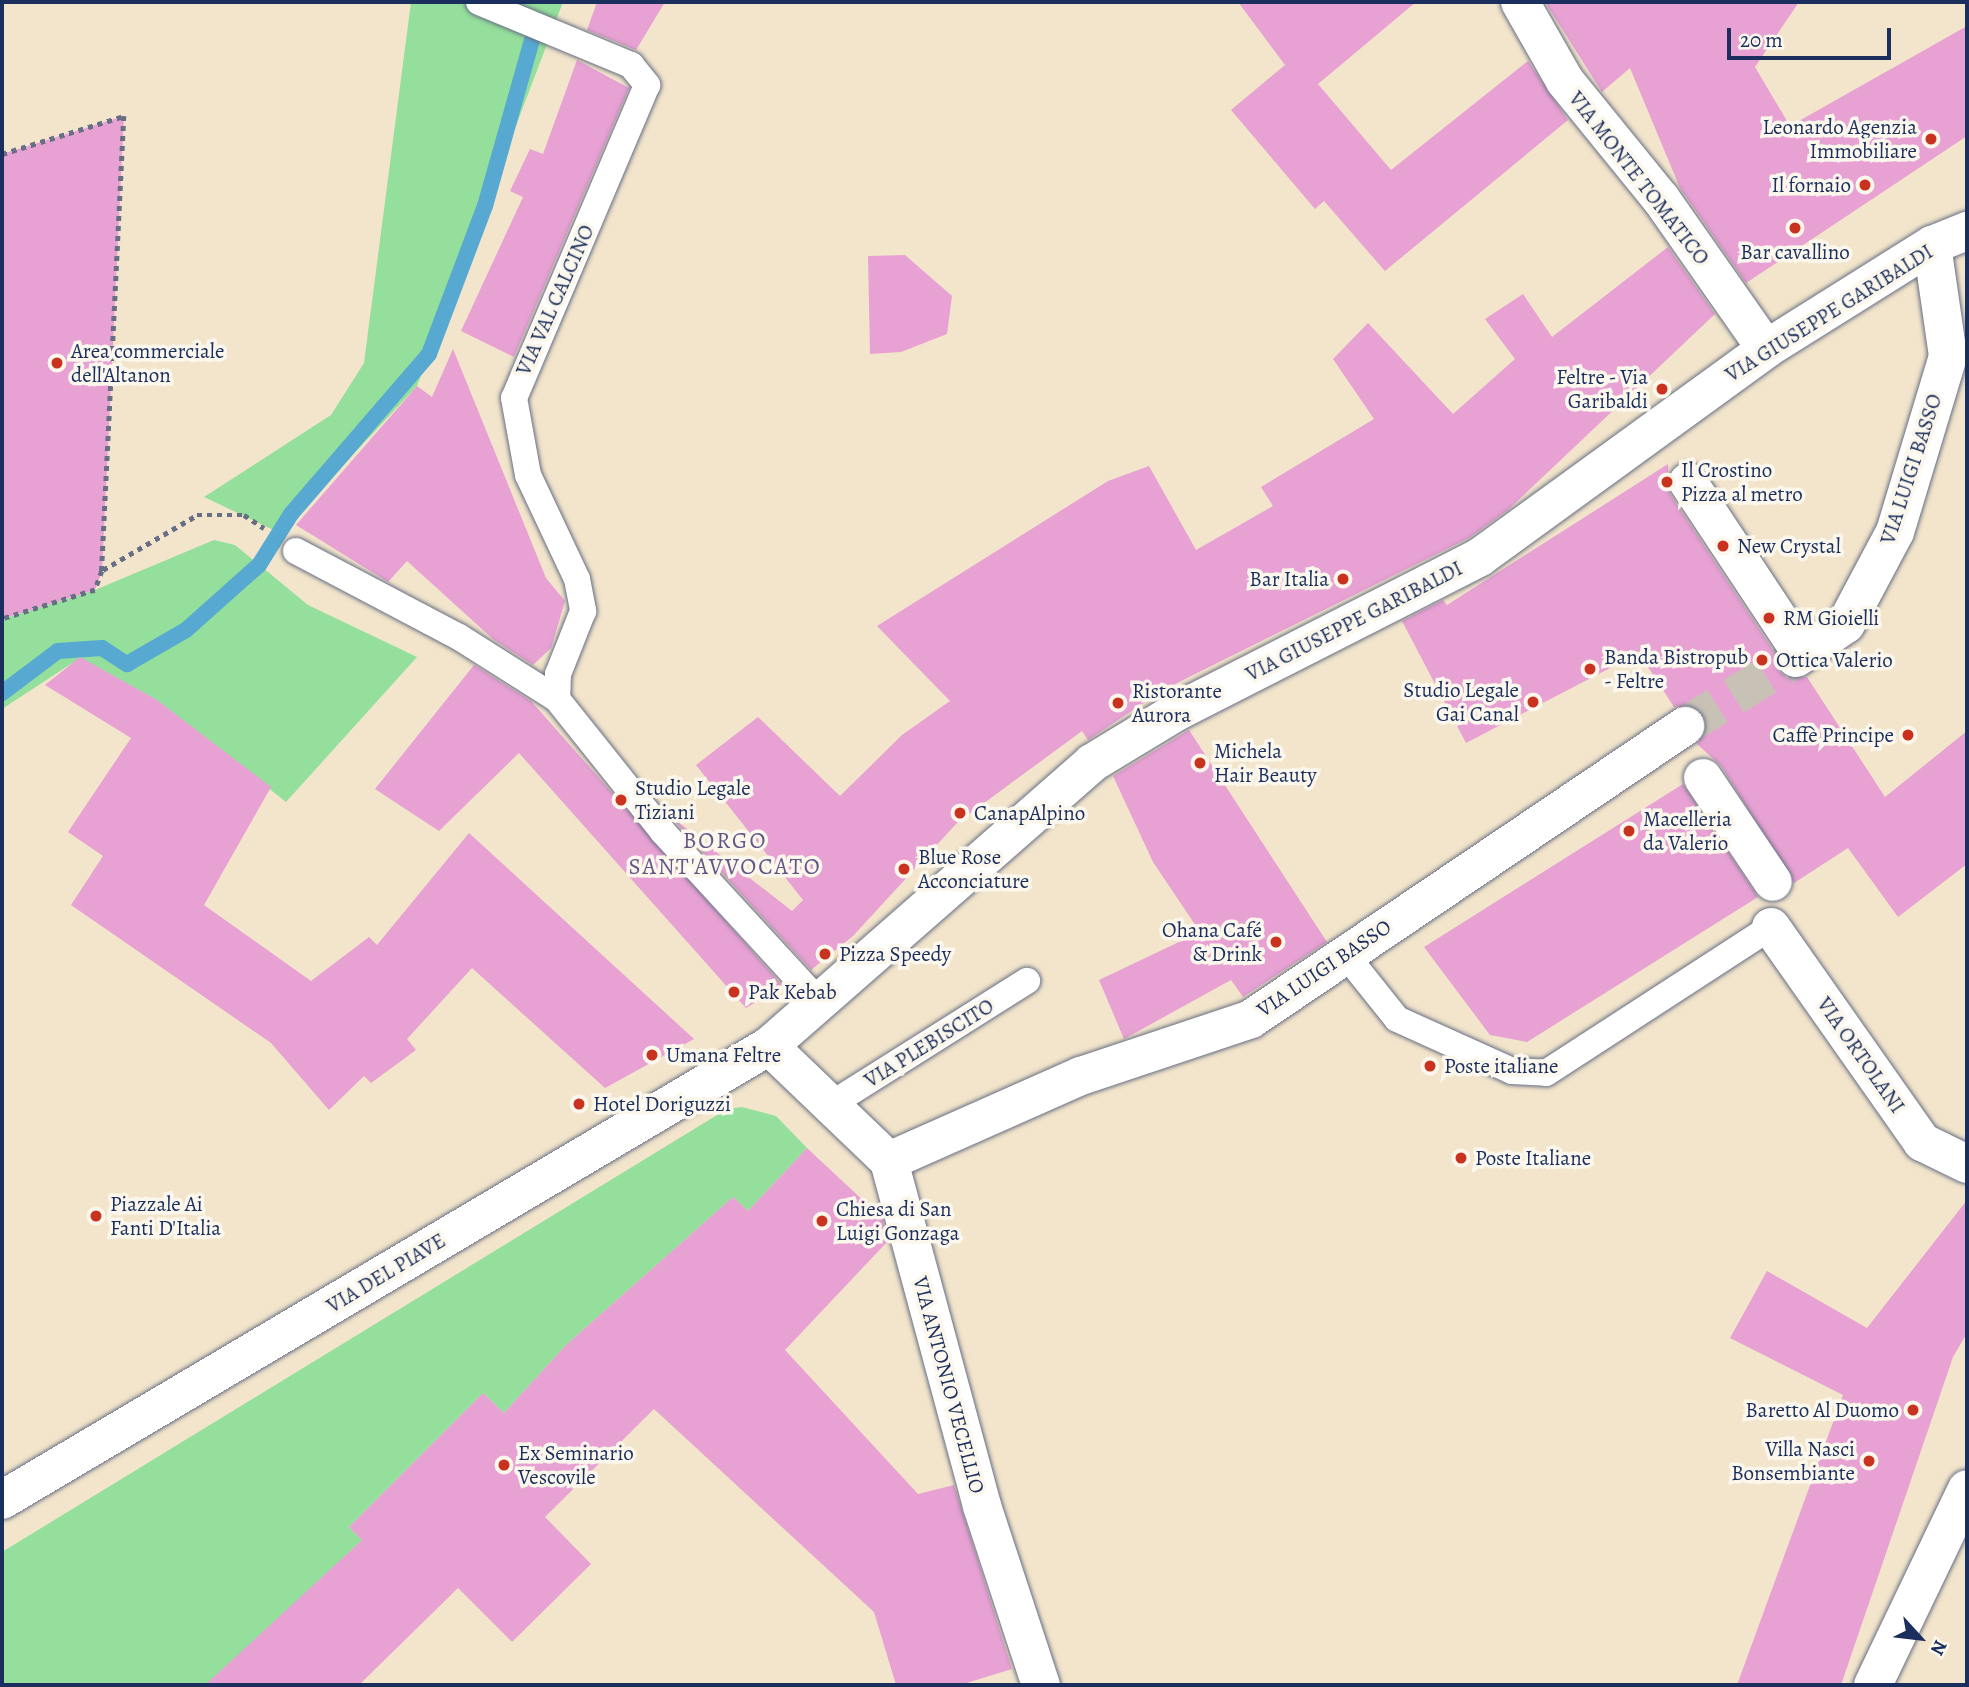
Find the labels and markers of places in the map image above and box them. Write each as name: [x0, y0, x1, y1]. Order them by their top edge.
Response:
place label: Leonardo Agenzia Immobiliare: [1762, 114, 1917, 164]
marker: Leonardo Agenzia Immobiliare: [1923, 131, 1939, 147]
place label: Il fornaio: [1771, 172, 1851, 198]
marker: Il fornaio: [1857, 177, 1873, 193]
marker: Bar cavallino: [1787, 220, 1803, 236]
place label: Bar cavallino: [1740, 239, 1850, 265]
place label: Area commerciale dell'Altanon: [71, 338, 224, 388]
marker: Area commerciale dell'Altanon: [49, 355, 65, 371]
place label: Feltre - Via Garibaldi: [1556, 364, 1648, 414]
marker: Feltre - Via Garibaldi: [1654, 381, 1670, 397]
place label: Il Crostino Pizza al metro: [1681, 457, 1803, 507]
marker: Il Crostino Pizza al metro: [1659, 474, 1675, 490]
place label: New Crystal: [1737, 533, 1841, 559]
marker: New Crystal: [1715, 538, 1731, 554]
place label: Bar Italia: [1249, 566, 1329, 592]
marker: Bar Italia: [1335, 571, 1351, 587]
place label: RM Gioielli: [1783, 605, 1879, 631]
marker: RM Gioielli: [1761, 610, 1777, 626]
place label: Banda Bistropub - Feltre: [1604, 644, 1748, 694]
place label: Ottica Valerio: [1776, 647, 1893, 673]
marker: Ottica Valerio: [1754, 652, 1770, 668]
marker: Banda Bistropub - Feltre: [1582, 661, 1598, 677]
place label: Studio Legale Gai Canal: [1403, 677, 1519, 727]
place label: Ristorante Aurora: [1132, 678, 1222, 728]
marker: Studio Legale Gai Canal: [1525, 694, 1541, 710]
marker: Ristorante Aurora: [1110, 695, 1126, 711]
place label: Caffè Principe: [1772, 722, 1894, 748]
marker: Caffè Principe: [1900, 727, 1916, 743]
place label: Michela Hair Beauty: [1214, 738, 1317, 788]
marker: Michela Hair Beauty: [1192, 755, 1208, 771]
place label: Studio Legale Tiziani: [635, 775, 751, 825]
marker: Studio Legale Tiziani: [613, 792, 629, 808]
place label: CanapAlpino: [974, 800, 1085, 826]
marker: CanapAlpino: [952, 805, 968, 821]
place label: Macelleria da Valerio: [1643, 806, 1732, 856]
marker: Macelleria da Valerio: [1621, 823, 1637, 839]
place label: Blue Rose Acconciature: [918, 844, 1029, 894]
marker: Blue Rose Acconciature: [896, 861, 912, 877]
place label: Ohana Café & Drink: [1162, 917, 1262, 967]
marker: Ohana Café & Drink: [1268, 934, 1284, 950]
place label: Pizza Speedy: [839, 941, 951, 967]
marker: Pizza Speedy: [817, 946, 833, 962]
place label: Pak Kebab: [748, 979, 837, 1005]
marker: Pak Kebab: [726, 984, 742, 1000]
place label: Umana Feltre: [666, 1042, 781, 1068]
marker: Umana Feltre: [644, 1047, 660, 1063]
place label: Poste italiane: [1444, 1053, 1558, 1079]
marker: Poste italiane: [1422, 1058, 1438, 1074]
place label: Hotel Doriguzzi: [593, 1091, 731, 1117]
marker: Hotel Doriguzzi: [571, 1096, 587, 1112]
place label: Poste Italiane: [1475, 1145, 1591, 1171]
marker: Poste Italiane: [1453, 1150, 1469, 1166]
place label: Piazzale Ai Fanti D'Italia: [110, 1191, 221, 1241]
place label: Chiesa di San Luigi Gonzaga: [836, 1196, 960, 1246]
marker: Piazzale Ai Fanti D'Italia: [88, 1208, 104, 1224]
marker: Chiesa di San Luigi Gonzaga: [814, 1213, 830, 1229]
place label: Baretto Al Duomo: [1745, 1397, 1899, 1423]
marker: Baretto Al Duomo: [1905, 1402, 1921, 1418]
place label: Villa Nasci Bonsembiante: [1731, 1436, 1855, 1486]
place label: Ex Seminario Vescovile: [518, 1440, 634, 1490]
marker: Villa Nasci Bonsembiante: [1861, 1453, 1877, 1469]
marker: Ex Seminario Vescovile: [496, 1457, 512, 1473]

